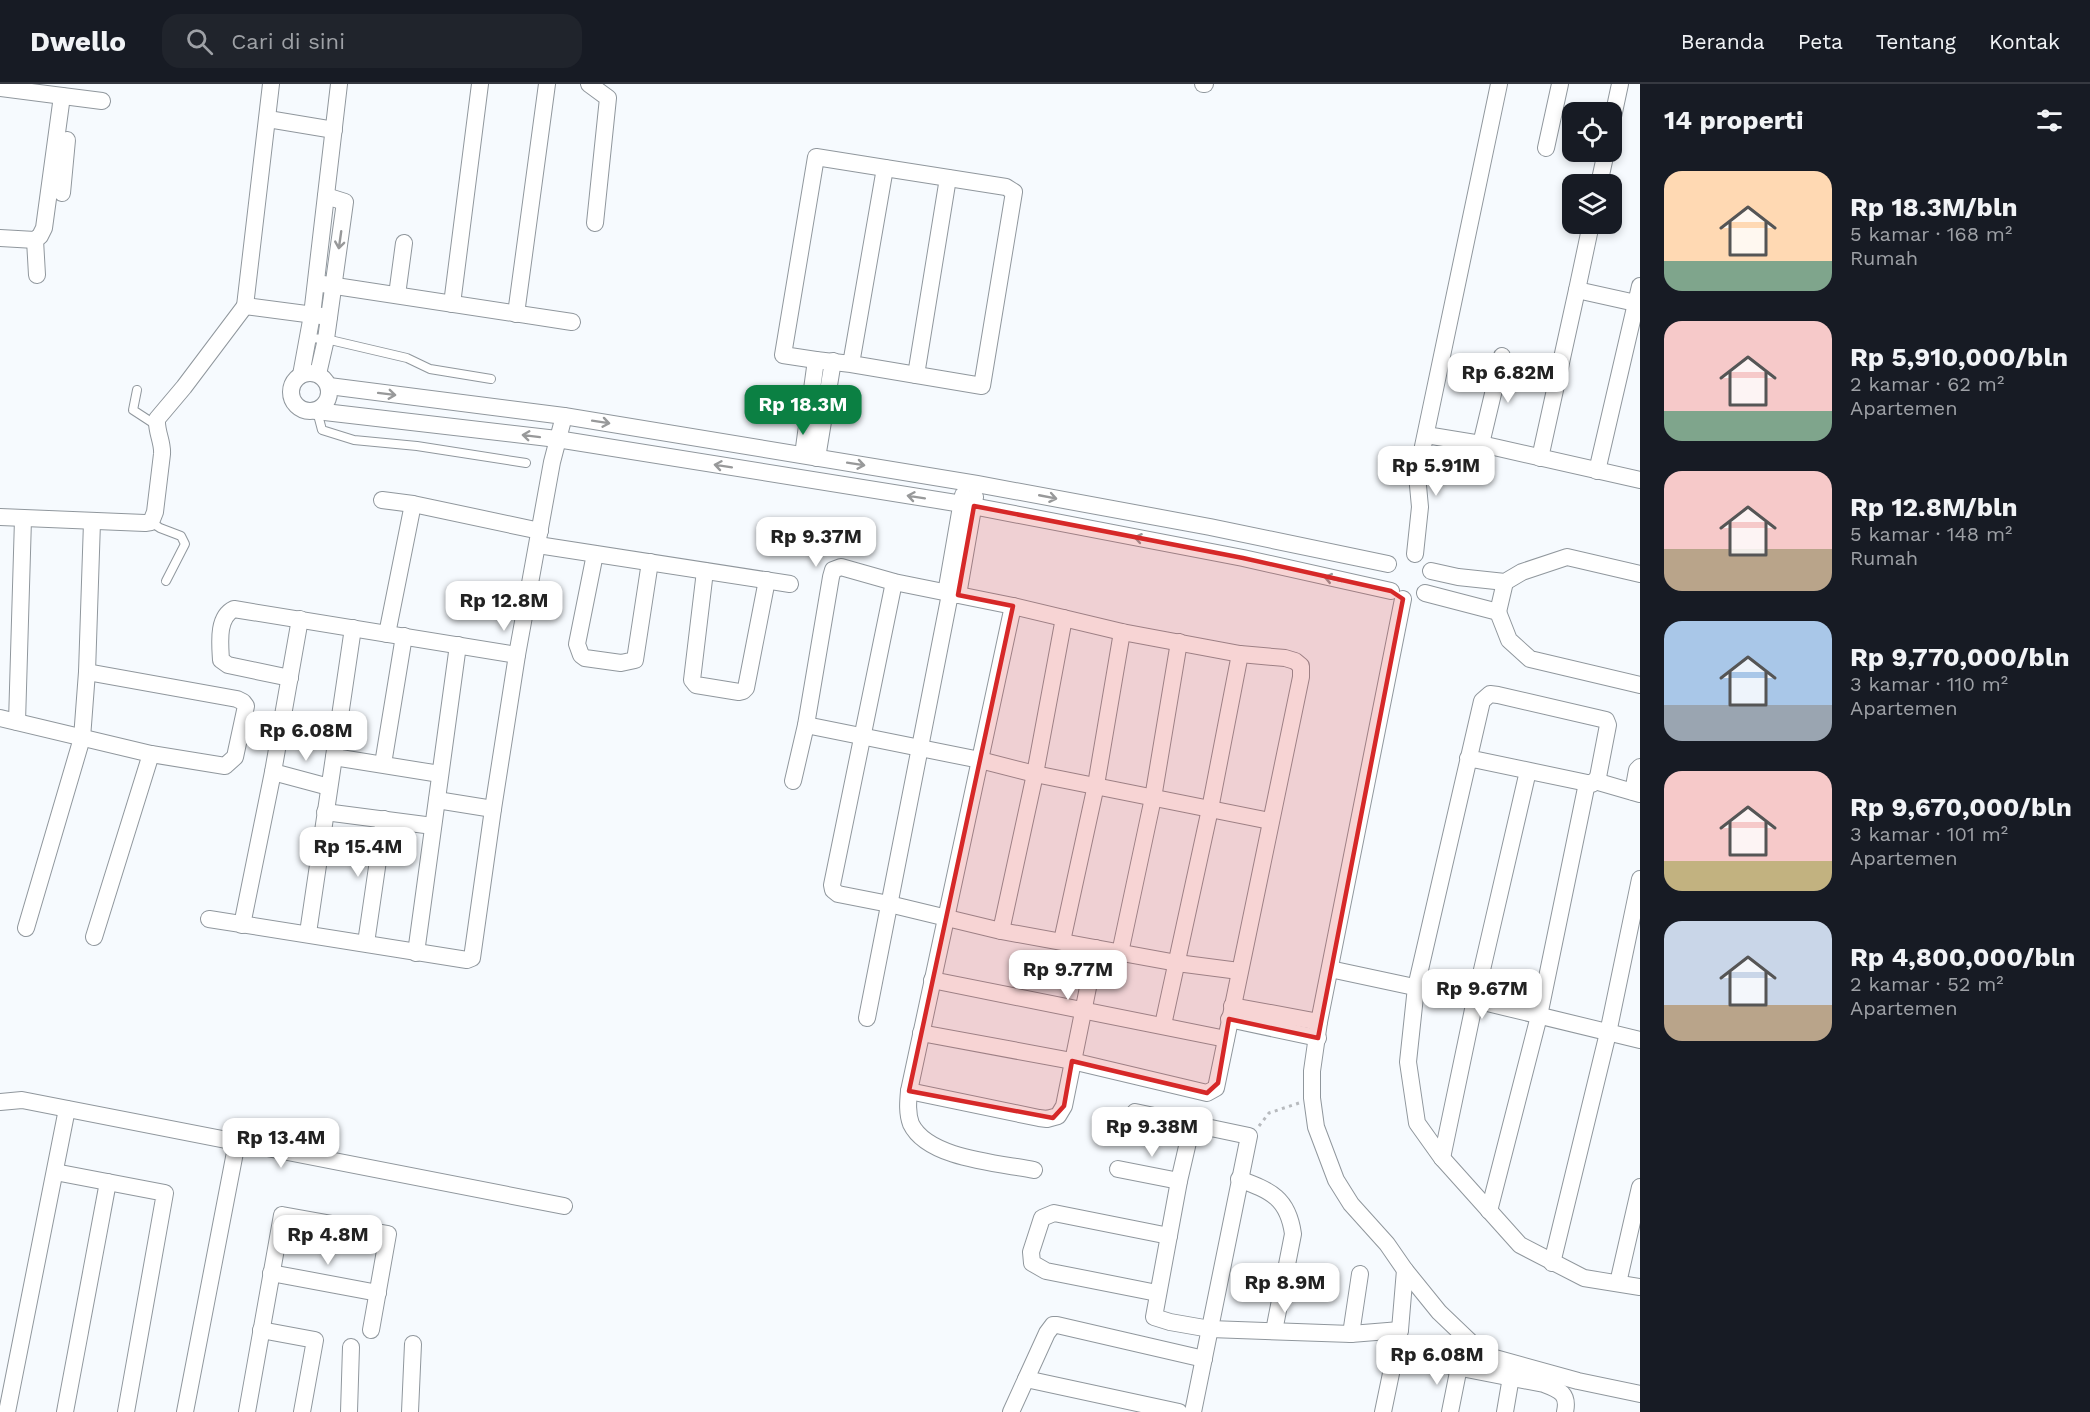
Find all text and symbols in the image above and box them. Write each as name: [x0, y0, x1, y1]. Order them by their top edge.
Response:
search box: [162, 14, 582, 68]
text: Dwello: [30, 25, 126, 58]
icon: search: [183, 25, 216, 58]
text: Cari di sini: [231, 29, 345, 54]
text: Beranda: [1681, 29, 1765, 54]
text: Peta: [1798, 29, 1843, 54]
text: Tentang: [1876, 29, 1956, 54]
text: Kontak: [1989, 29, 2060, 54]
map controls: [1562, 102, 1622, 234]
button: locate: [1562, 102, 1622, 162]
icon: filters: [2033, 104, 2066, 137]
text: 14 properti: [1664, 105, 1803, 135]
button: layers: [1562, 174, 1622, 234]
text: Rp 18.3M/bln: [1850, 192, 2018, 222]
icon: home: [1712, 195, 1784, 267]
text: 5 kamar · 168 m²: [1850, 222, 2012, 246]
one-way arrow: [334, 229, 345, 249]
text: Rumah: [1850, 246, 1918, 270]
text: Rp 5,910,000/bln: [1850, 342, 2068, 372]
icon: home: [1712, 345, 1784, 417]
pin: Rp 6.82M: [1446, 353, 1570, 404]
text: Rp 6.82M: [1462, 360, 1554, 384]
text: 2 kamar · 62 m²: [1850, 372, 2004, 396]
pin: Rp 18.3M: [741, 385, 865, 436]
one-way arrow: [377, 388, 396, 399]
text: Rp 18.3M: [759, 392, 847, 416]
text: Apartemen: [1850, 396, 1958, 420]
one-way arrow: [591, 417, 610, 428]
one-way arrow: [521, 431, 541, 442]
pin: Rp 5.91M: [1374, 446, 1498, 497]
text: Rp 5.91M: [1392, 453, 1480, 477]
one-way arrow: [845, 459, 865, 470]
one-way arrow: [714, 460, 734, 471]
one-way arrow: [907, 491, 926, 502]
one-way arrow: [1038, 492, 1057, 503]
text: Rp 12.8M/bln: [1850, 492, 2018, 522]
icon: home: [1712, 495, 1784, 567]
pin: Rp 9.37M: [754, 517, 878, 568]
text: 5 kamar · 148 m²: [1850, 522, 2012, 546]
text: Rp 9.37M: [770, 524, 862, 548]
one-way arrow: [1133, 533, 1153, 544]
text: Rumah: [1850, 546, 1918, 570]
one-way arrow: [1324, 572, 1343, 584]
pin: Rp 12.8M: [442, 581, 566, 632]
text: Rp 12.8M: [460, 588, 548, 612]
text: Rp 9,770,000/bln: [1850, 642, 2070, 672]
icon: home: [1712, 645, 1784, 717]
text: 3 kamar · 110 m²: [1850, 672, 2008, 696]
text: Apartemen: [1850, 696, 1958, 720]
pin: Rp 6.08M: [244, 711, 368, 762]
text: Rp 6.08M: [259, 718, 353, 742]
text: Rp 9,670,000/bln: [1850, 792, 2072, 822]
icon: home: [1712, 795, 1784, 867]
text: 3 kamar · 101 m²: [1850, 822, 2008, 846]
pin: Rp 15.4M: [296, 827, 420, 878]
text: Rp 15.4M: [314, 834, 402, 858]
text: Apartemen: [1850, 846, 1958, 870]
text: Rp 4,800,000/bln: [1850, 942, 2075, 972]
icon: home: [1712, 945, 1784, 1017]
pin: Rp 9.77M: [1006, 950, 1130, 1001]
text: Rp 9.77M: [1023, 957, 1113, 981]
pin: Rp 9.67M: [1420, 969, 1544, 1020]
text: 2 kamar · 52 m²: [1850, 972, 2004, 996]
text: Rp 9.67M: [1436, 976, 1528, 1000]
text: Apartemen: [1850, 996, 1958, 1020]
pin: Rp 9.38M: [1090, 1107, 1214, 1158]
text: Rp 9.38M: [1106, 1114, 1198, 1138]
pin: Rp 13.4M: [219, 1118, 343, 1169]
text: Rp 13.4M: [236, 1125, 326, 1149]
pin: Rp 4.8M: [273, 1215, 383, 1266]
text: Rp 4.8M: [287, 1222, 369, 1246]
pin: Rp 8.9M: [1230, 1263, 1340, 1314]
text: Rp 8.9M: [1245, 1270, 1325, 1294]
pin: Rp 6.08M: [1375, 1335, 1499, 1386]
text: Rp 6.08M: [1390, 1342, 1484, 1366]

